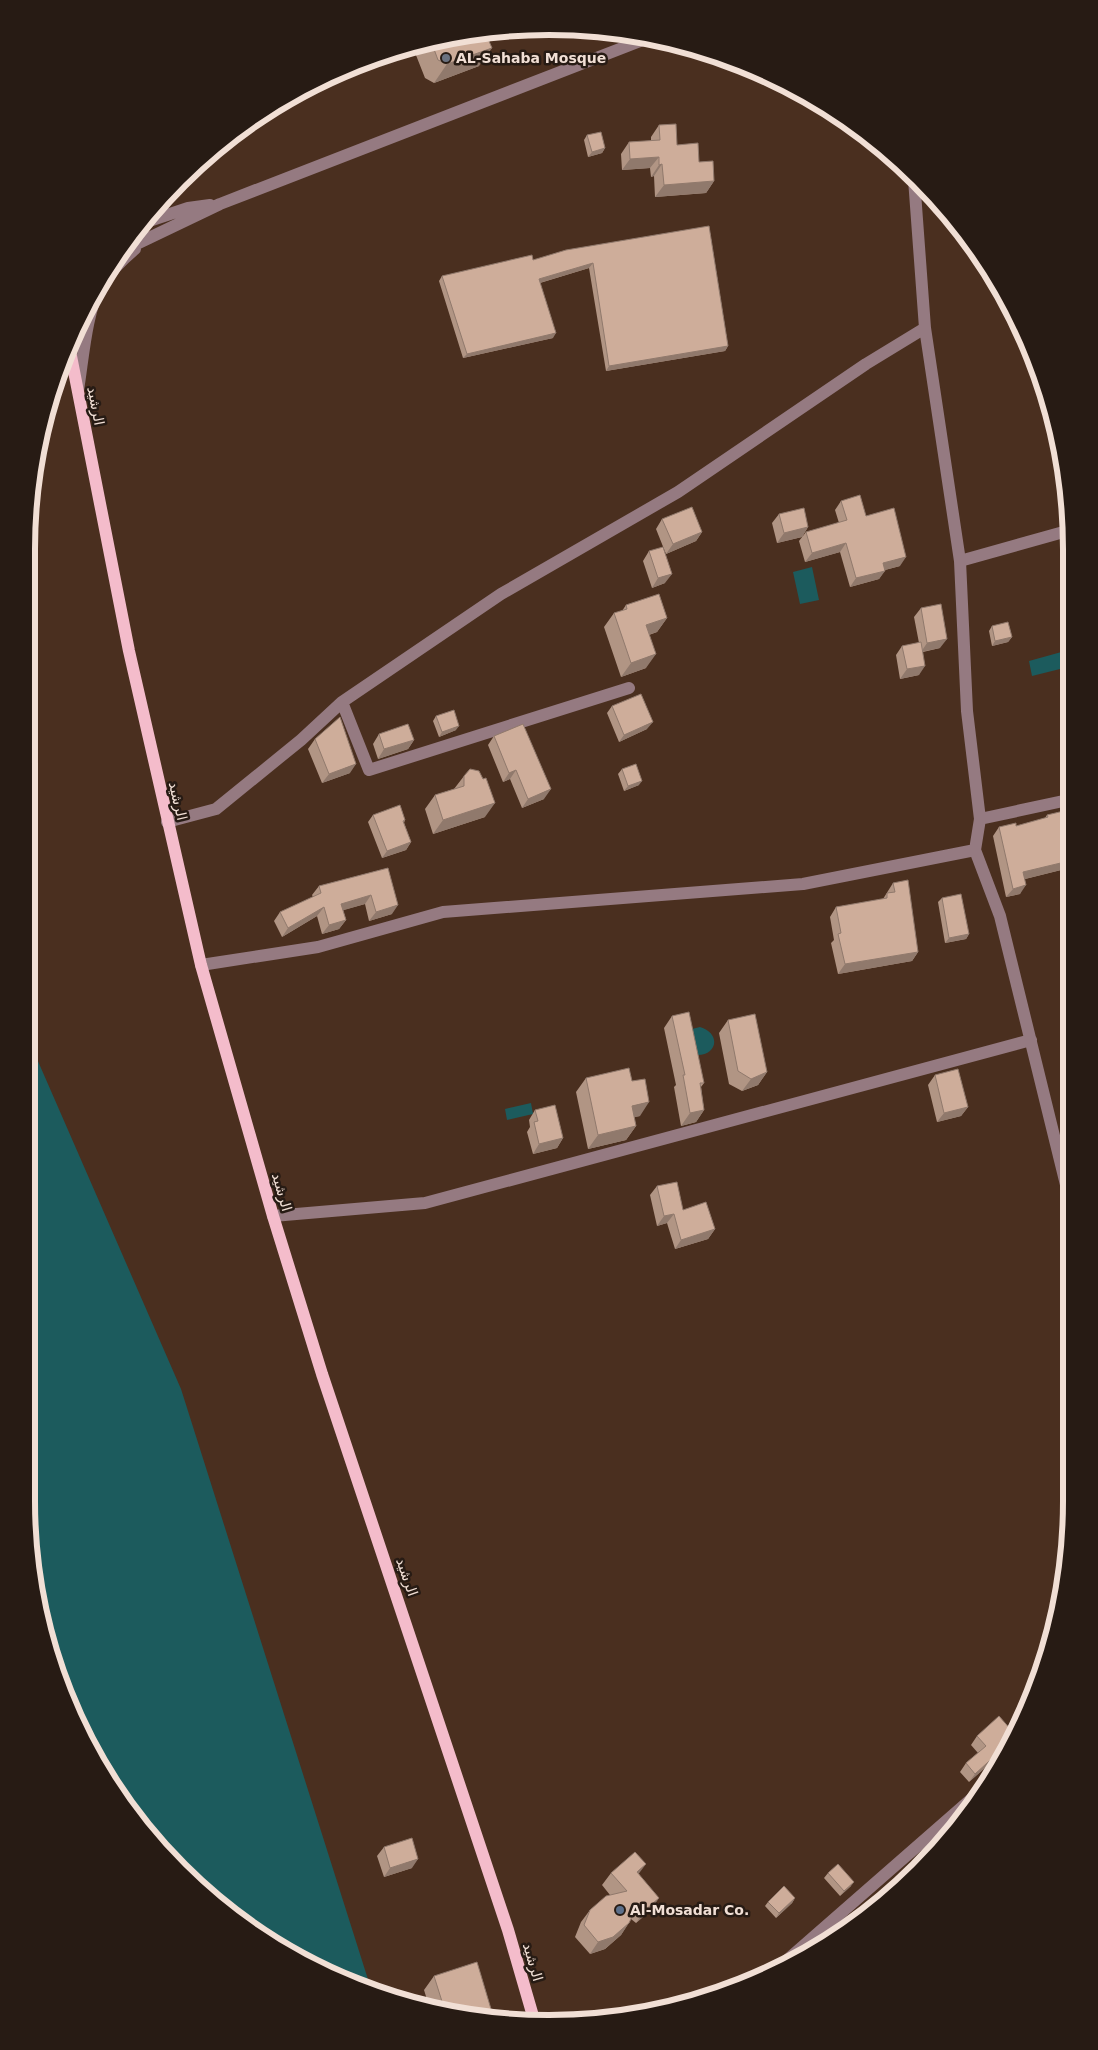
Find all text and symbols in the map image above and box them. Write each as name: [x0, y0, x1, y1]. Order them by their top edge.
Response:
place label: AL-Sahaba Mosque: [456, 50, 606, 66]
marker: AL-Sahaba Mosque: [440, 52, 452, 64]
street label: الرشيد: [83, 385, 108, 427]
street label: الرشيد: [165, 780, 190, 822]
street label: الرشيد: [268, 1171, 295, 1213]
street label: الرشيد: [392, 1556, 421, 1598]
place label: Al-Mosadar Co.: [630, 1902, 749, 1918]
marker: Al-Mosadar Co.: [614, 1904, 626, 1916]
street label: الرشيد: [519, 1941, 546, 1983]

